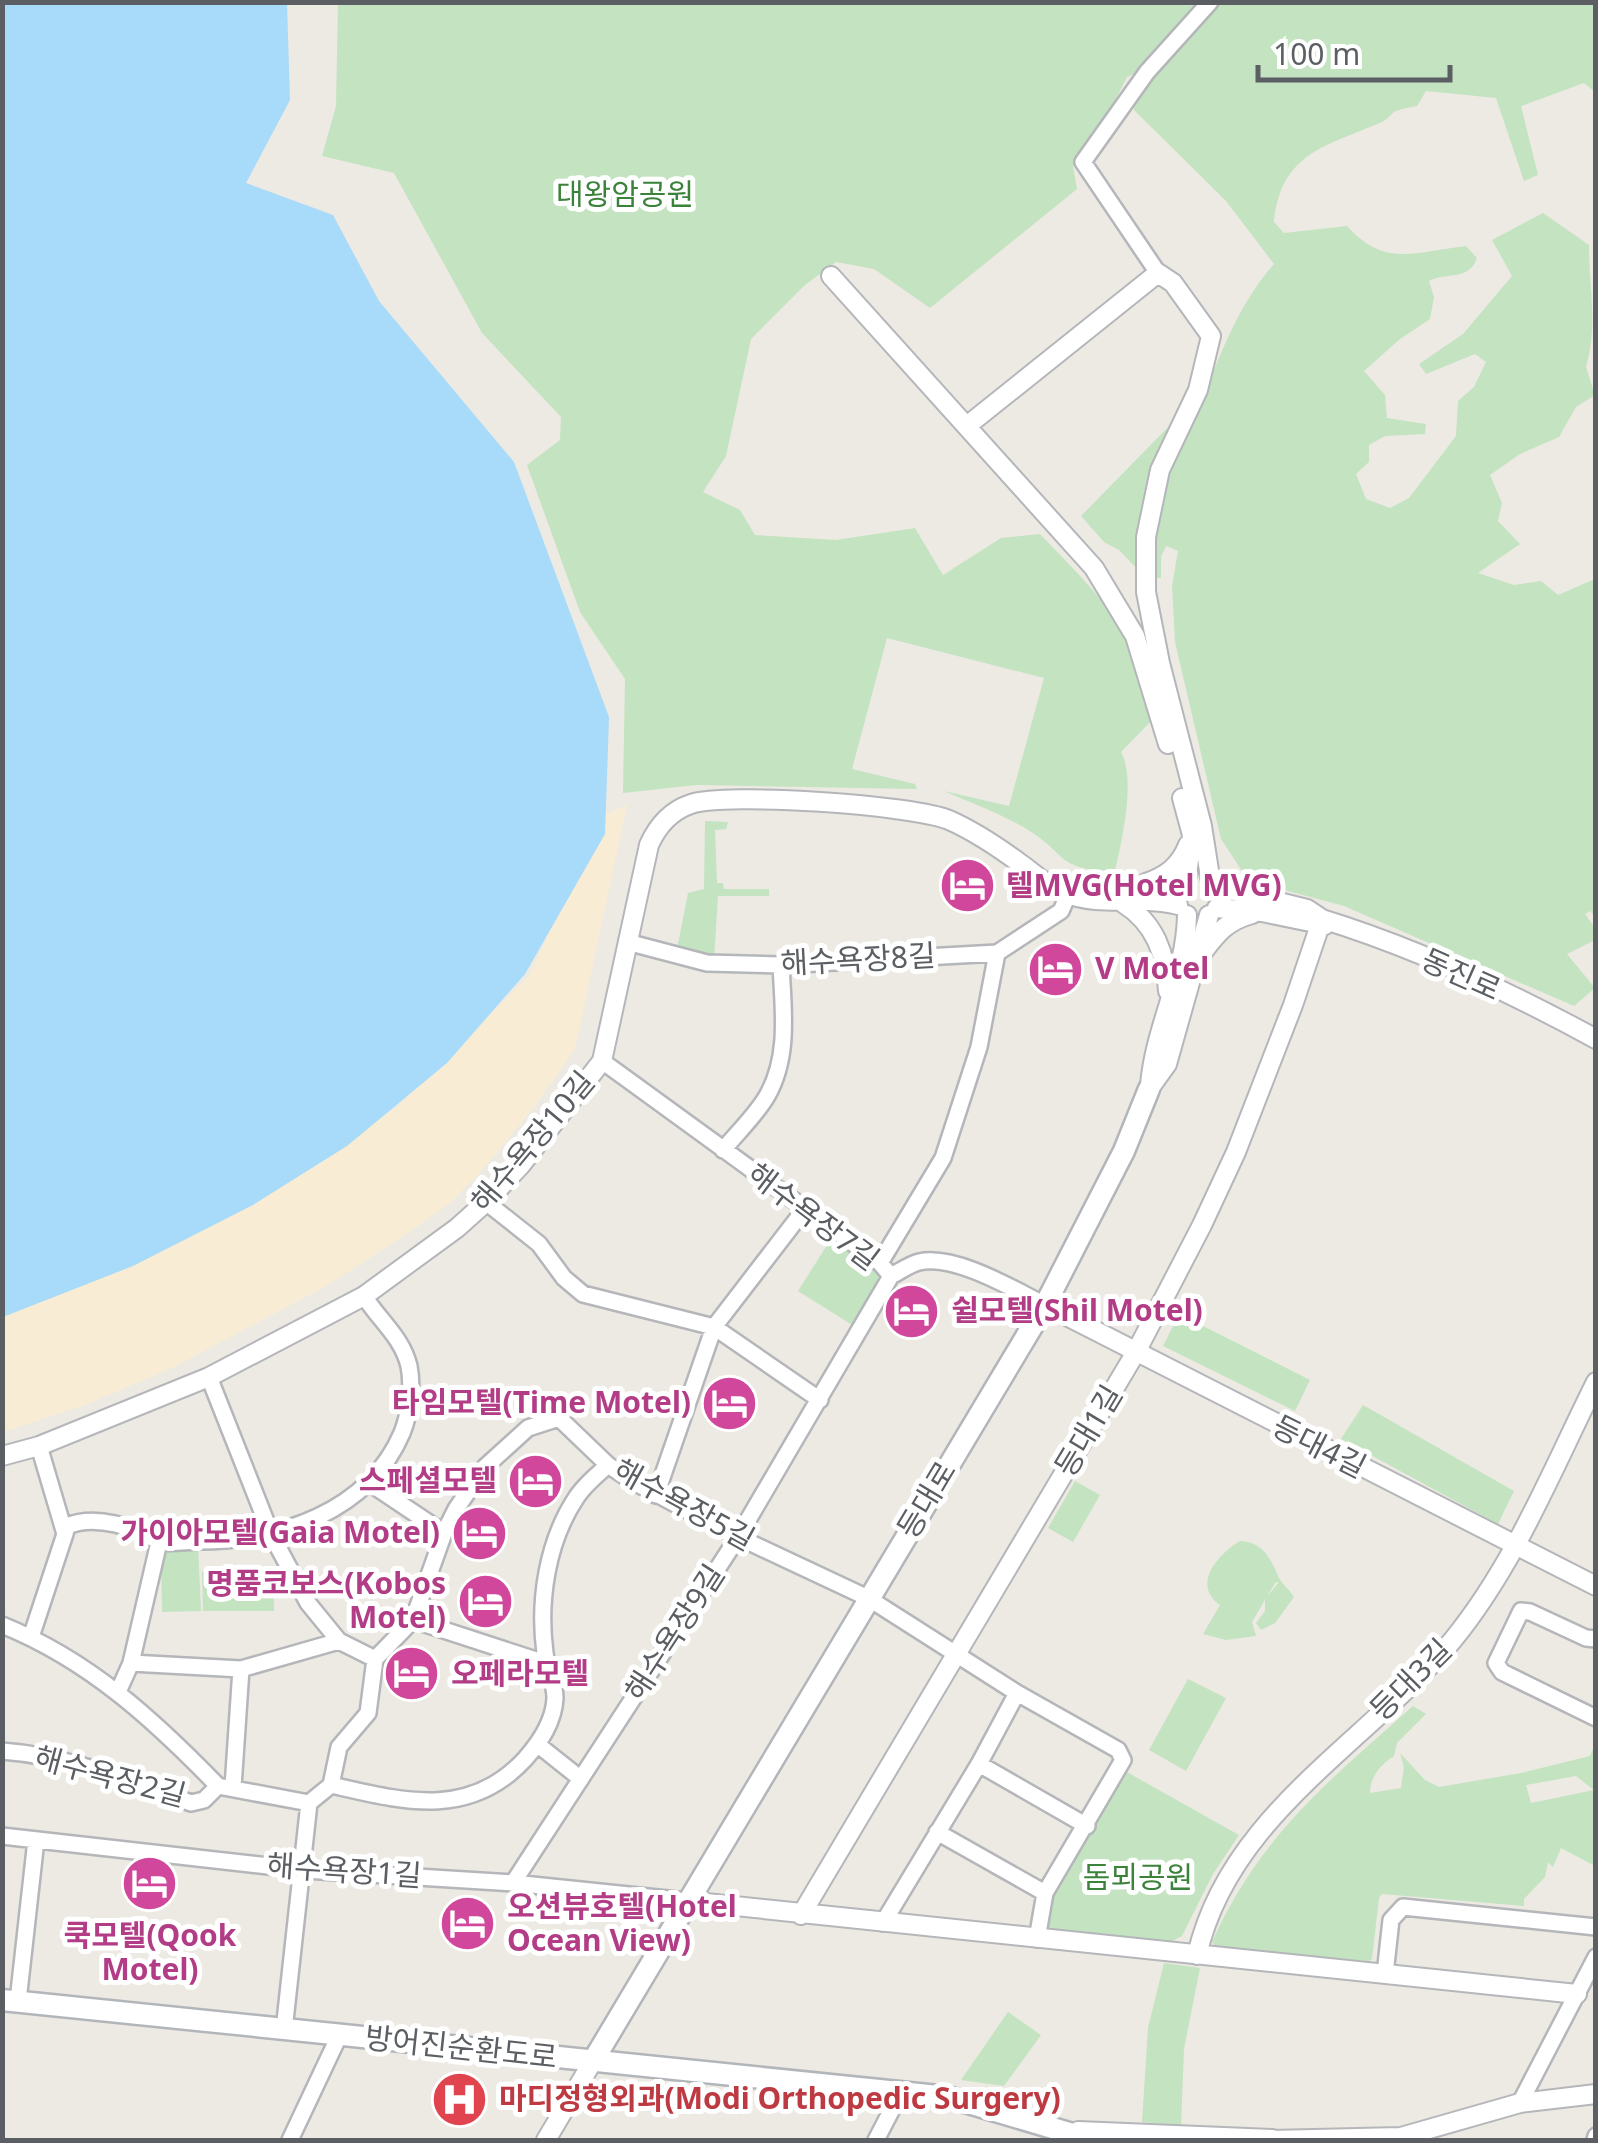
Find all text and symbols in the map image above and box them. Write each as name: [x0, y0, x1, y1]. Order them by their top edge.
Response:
scale bar: [1258, 20, 1450, 82]
text: 100 m: [1273, 33, 1360, 74]
park label: 대왕암공원: [556, 173, 694, 214]
hotel icon: 텔MVG(Hotel MVG): [937, 856, 997, 916]
place label: 텔MVG(Hotel MVG): [1006, 864, 1282, 905]
street label: 해수욕장8길: [779, 934, 936, 983]
street label: 동진로: [1415, 938, 1508, 1009]
hotel icon: V Motel: [1026, 939, 1086, 999]
place label: V Motel: [1095, 947, 1209, 988]
street label: 해수욕장10길: [461, 1062, 603, 1220]
street label: 해수욕장7길: [740, 1153, 888, 1279]
hotel icon: 쉴모텔(Shil Motel): [882, 1281, 942, 1341]
place label: 쉴모텔(Shil Motel): [951, 1289, 1203, 1330]
hotel icon: 타임모텔(Time Motel): [700, 1373, 760, 1433]
street label: 등대1길: [1044, 1377, 1131, 1484]
place label: 타임모텔(Time Motel): [392, 1381, 691, 1422]
street label: 등대4길: [1266, 1405, 1374, 1487]
street label: 해수욕장5길: [607, 1448, 763, 1559]
hotel icon: 스페셜모텔: [506, 1451, 566, 1511]
street label: 등대로: [887, 1453, 965, 1545]
place label: 스페셜모텔: [359, 1459, 497, 1500]
hotel icon: 가이아모텔(Gaia Motel): [449, 1503, 509, 1563]
place label: 가이아모텔(Gaia Motel): [120, 1511, 440, 1552]
street label: 해수욕장9길: [614, 1556, 733, 1708]
place label: 명품코보스(Kobos Motel): [206, 1562, 446, 1637]
hotel icon: 명품코보스(Kobos Motel): [455, 1571, 515, 1631]
street label: 등대3길: [1360, 1629, 1460, 1729]
hotel icon: 오페라모텔: [382, 1644, 442, 1704]
place label: 오페라모텔: [451, 1652, 589, 1693]
street label: 해수욕장2길: [30, 1736, 191, 1815]
street label: 해수욕장1길: [265, 1844, 423, 1895]
hotel icon: 쿡모텔(Qook Motel): [120, 1854, 180, 1914]
park label: 돔뫼공원: [1083, 1856, 1193, 1897]
place label: 오션뷰호텔(Hotel Ocean View): [507, 1885, 737, 1960]
hotel icon: 오션뷰호텔(Hotel Ocean View): [438, 1894, 498, 1954]
place label: 쿡모텔(Qook Motel): [64, 1914, 237, 1989]
street label: 방어진순환도로: [363, 2016, 559, 2077]
hospital icon: 마디정형외과(Modi Orthopedic Surgery): [430, 2069, 490, 2129]
place label: 마디정형외과(Modi Orthopedic Surgery): [499, 2077, 1061, 2118]

